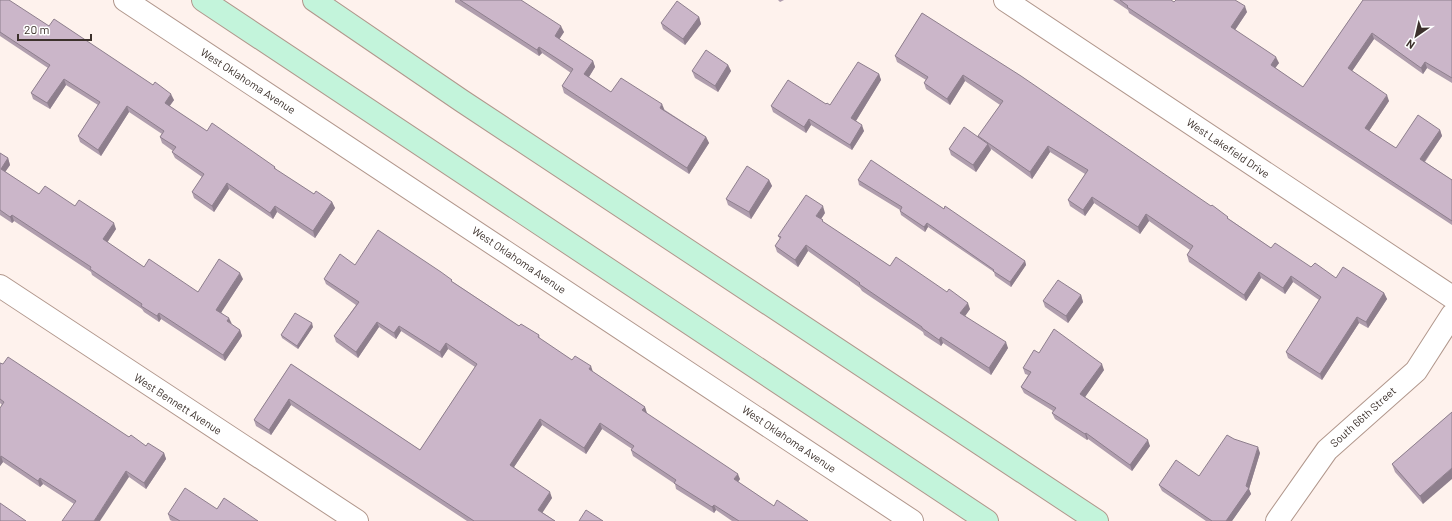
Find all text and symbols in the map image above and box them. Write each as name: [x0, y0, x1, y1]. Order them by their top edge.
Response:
scale bar: [18, 16, 91, 42]
north arrow: [1396, 16, 1436, 56]
text: 20 m: [24, 22, 50, 36]
text: N: [1403, 37, 1417, 52]
street label: West Oklahoma Avenue: [198, 45, 298, 116]
street label: West Lakefield Drive: [1184, 115, 1272, 180]
street label: West Oklahoma Avenue: [470, 223, 569, 296]
street label: West Bennett Avenue: [132, 370, 225, 437]
street label: South 66th Street: [1327, 384, 1398, 450]
street label: West Oklahoma Avenue: [740, 402, 839, 475]

